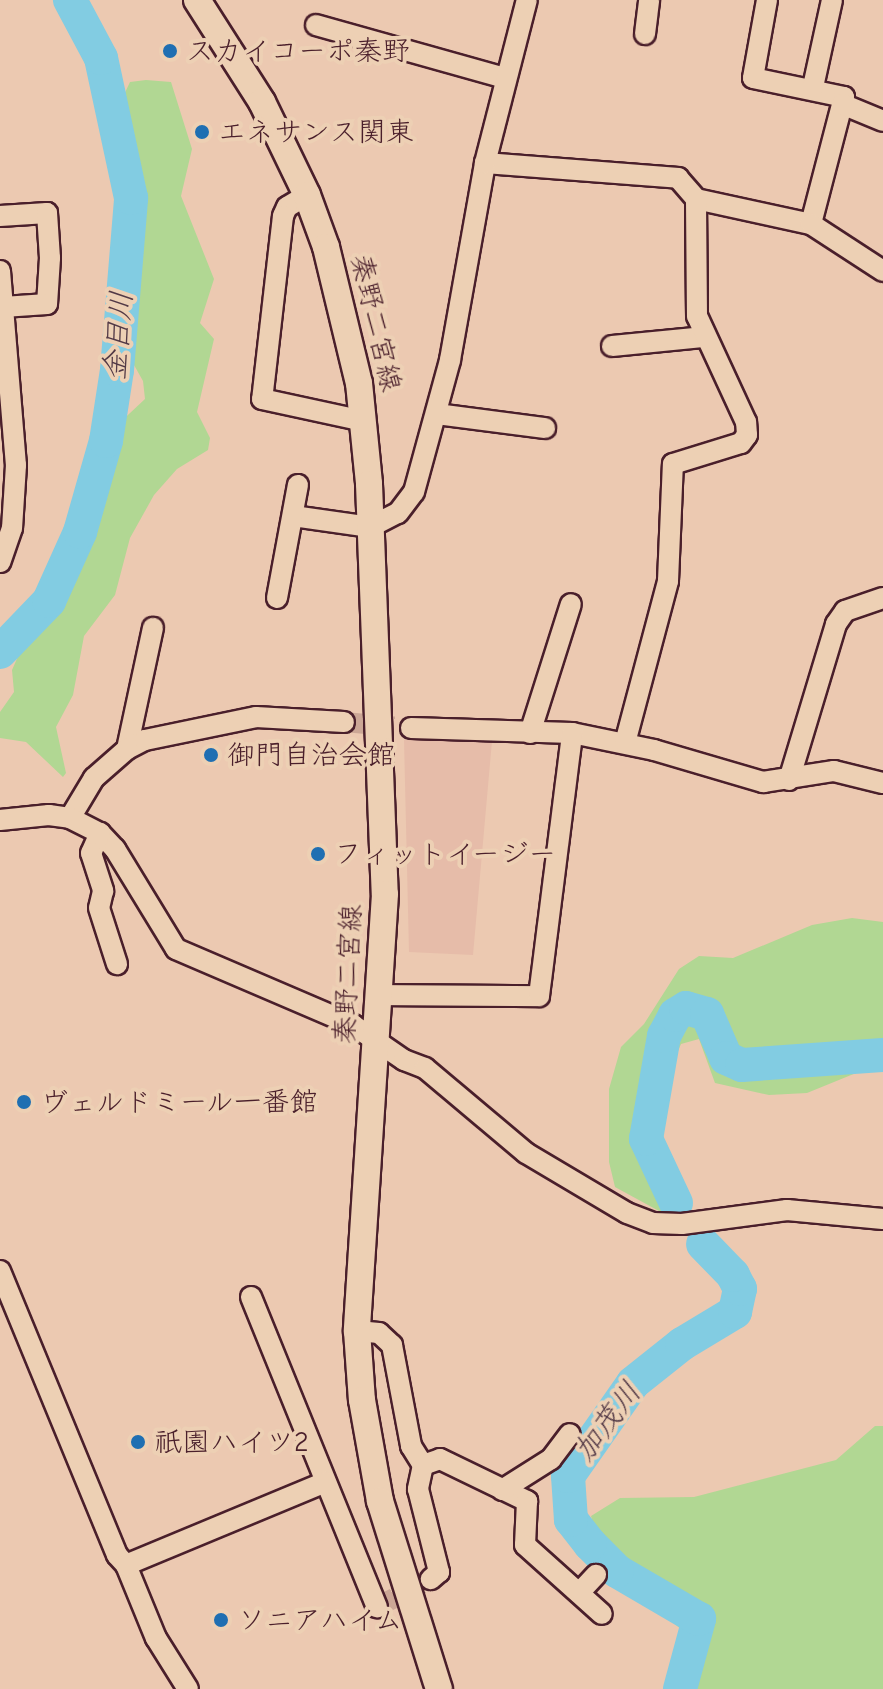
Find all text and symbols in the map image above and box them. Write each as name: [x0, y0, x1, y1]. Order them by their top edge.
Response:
place label: スカイコーポ秦野: [186, 34, 410, 68]
marker: スカイコーポ秦野: [161, 42, 179, 60]
place label: エネサンス関東: [218, 115, 414, 149]
marker: エネサンス関東: [193, 123, 211, 141]
street label: 秦野二宮線: [344, 251, 408, 395]
water label: 金目川: [97, 290, 141, 382]
place label: 御門自治会館: [227, 738, 395, 772]
marker: 御門自治会館: [202, 746, 220, 764]
place label: フィットイージー: [334, 837, 556, 871]
marker: フィットイージー: [309, 845, 327, 863]
street label: 秦野二宮線: [328, 903, 368, 1045]
place label: ヴェルドミール一番館: [40, 1085, 319, 1119]
marker: ヴェルドミール一番館: [15, 1093, 33, 1111]
water label: 加茂川: [567, 1375, 649, 1469]
place label: 祇園ハイツ2: [154, 1425, 309, 1459]
marker: 祇園ハイツ2: [129, 1433, 147, 1451]
place label: ソニアハイム: [237, 1603, 405, 1637]
marker: ソニアハイム: [212, 1611, 230, 1629]

